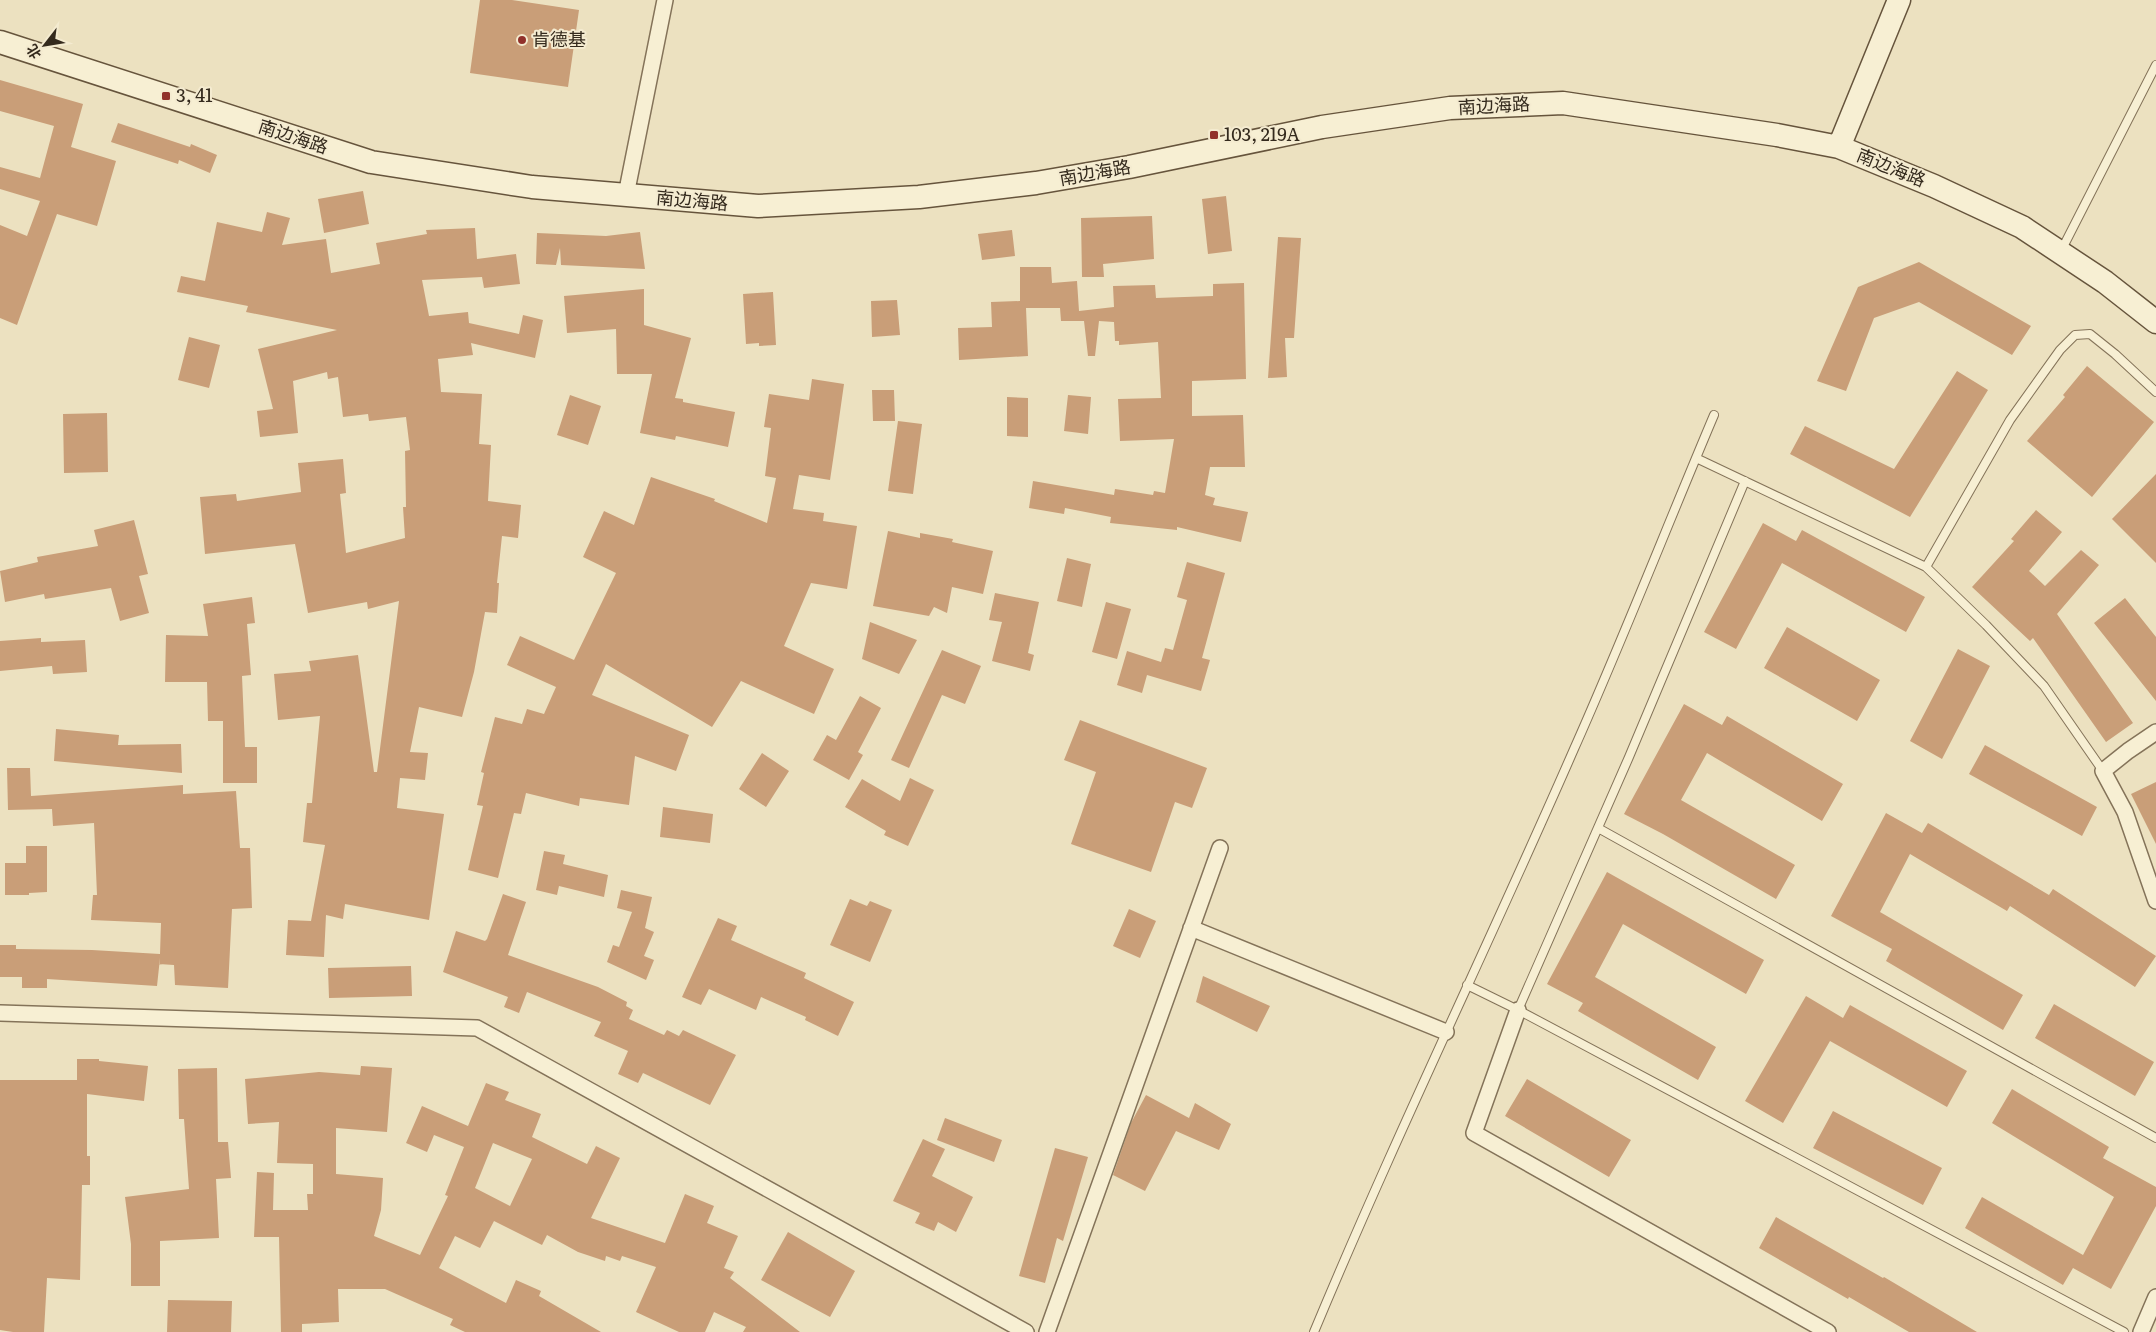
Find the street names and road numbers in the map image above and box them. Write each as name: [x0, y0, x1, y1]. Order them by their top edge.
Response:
street label: 南边海路: [1457, 89, 1531, 120]
street label: 南边海路: [255, 112, 332, 160]
street label: 南边海路: [1853, 141, 1930, 193]
street label: 南边海路: [1057, 152, 1133, 191]
street label: 南边海路: [655, 183, 729, 216]

